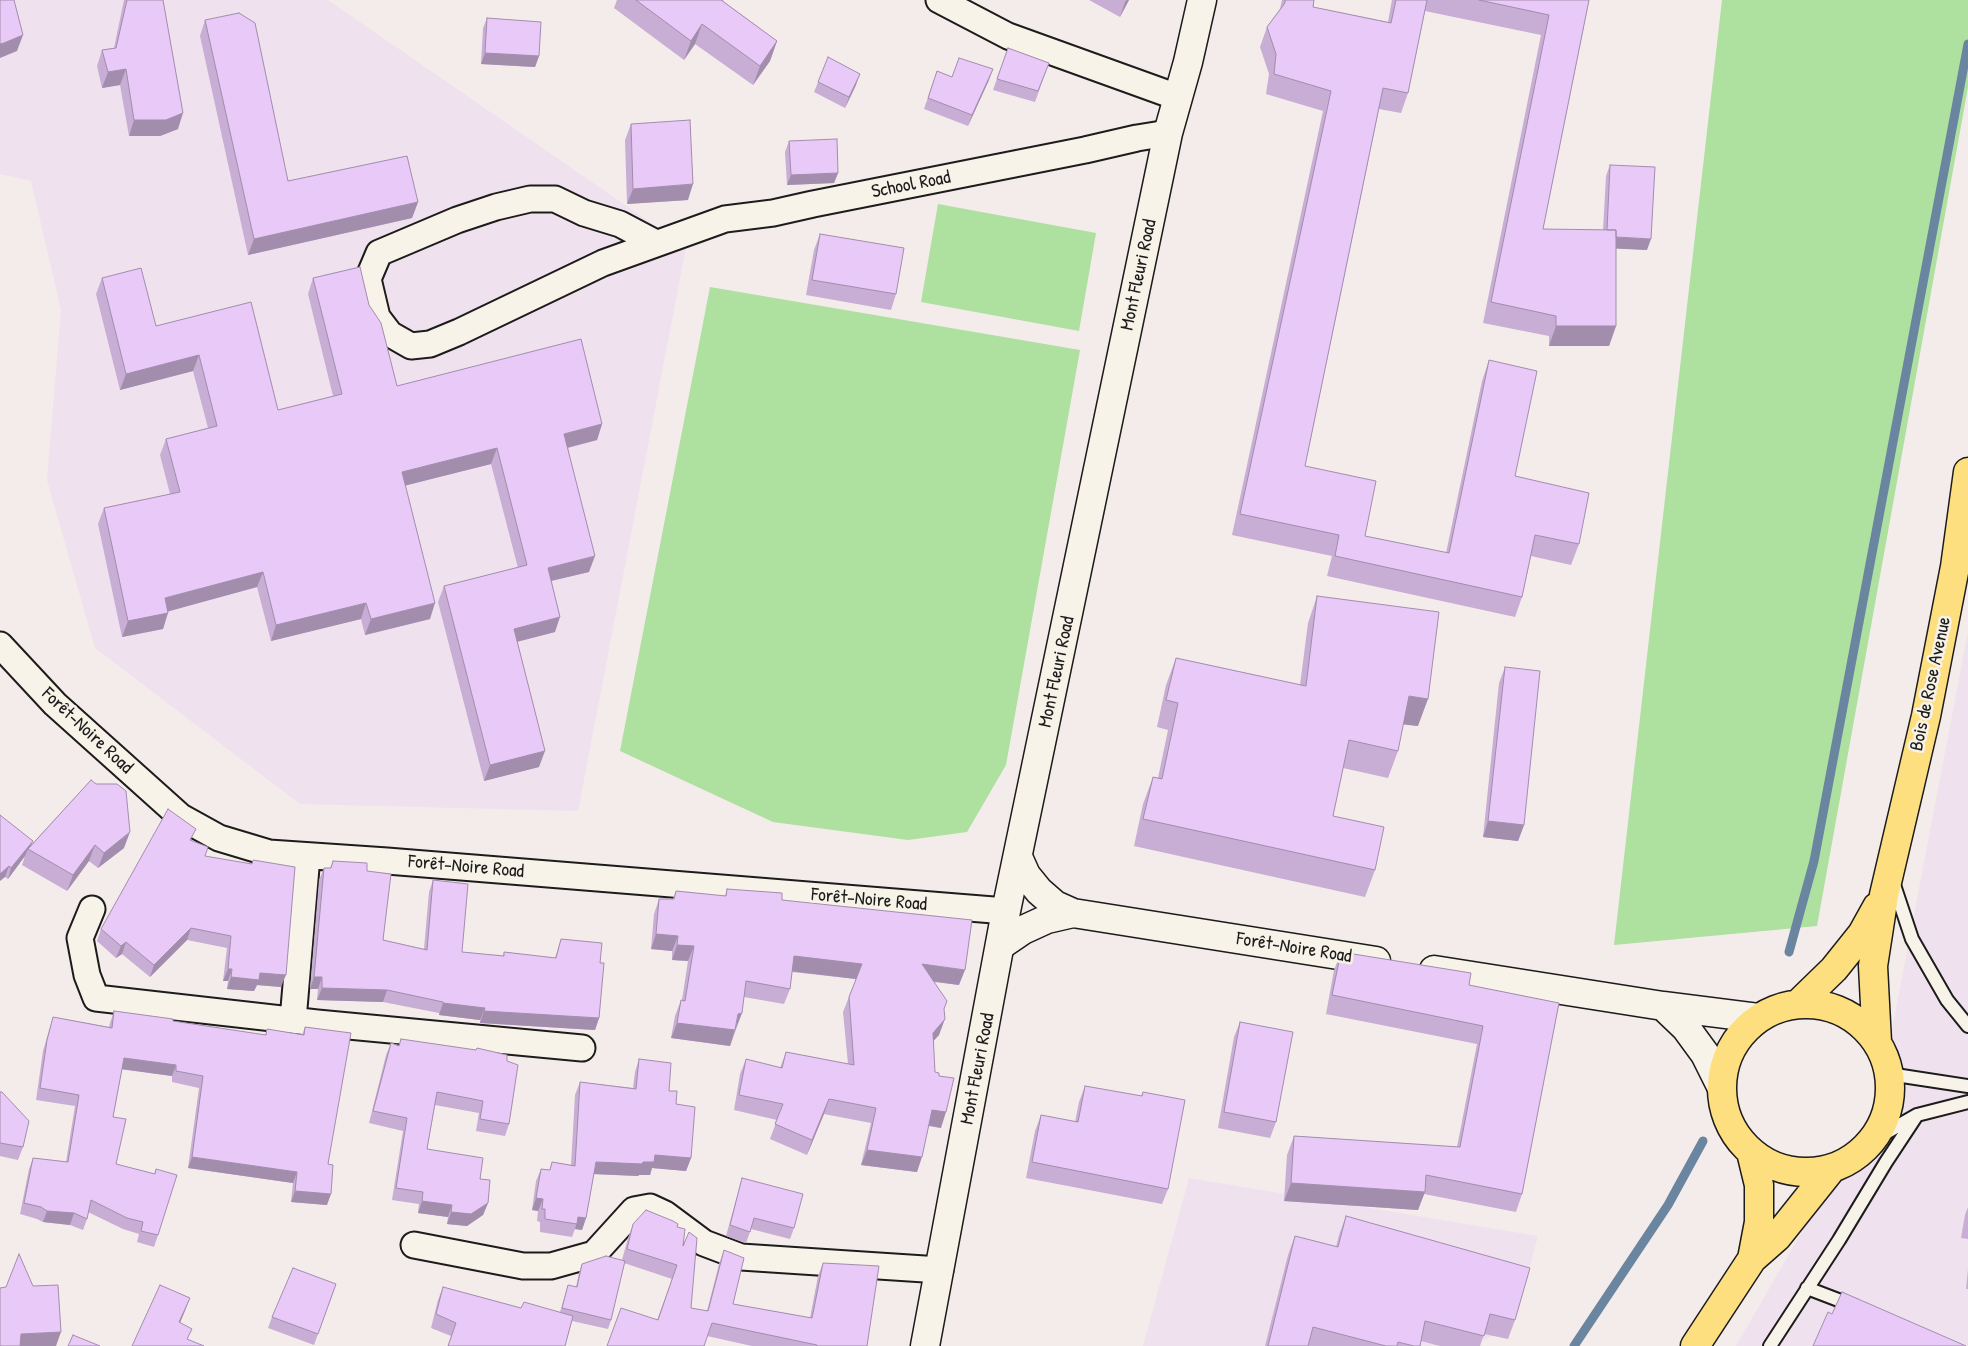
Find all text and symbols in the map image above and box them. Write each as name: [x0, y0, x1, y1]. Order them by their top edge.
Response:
street label: School Road: [870, 166, 952, 204]
street label: Mont Fleuri Road: [1116, 217, 1162, 333]
street label: Mont Fleuri Road: [1034, 614, 1080, 730]
street label: Bois de Rose Avenue: [1906, 615, 1956, 753]
street label: Forêt-Noire Road: [37, 683, 137, 779]
street label: Forêt-Noire Road: [407, 851, 525, 883]
street label: Forêt-Noire Road: [810, 884, 928, 916]
street label: Forêt-Noire Road: [1235, 928, 1353, 968]
street label: Mont Fleuri Road: [956, 1011, 1000, 1127]

